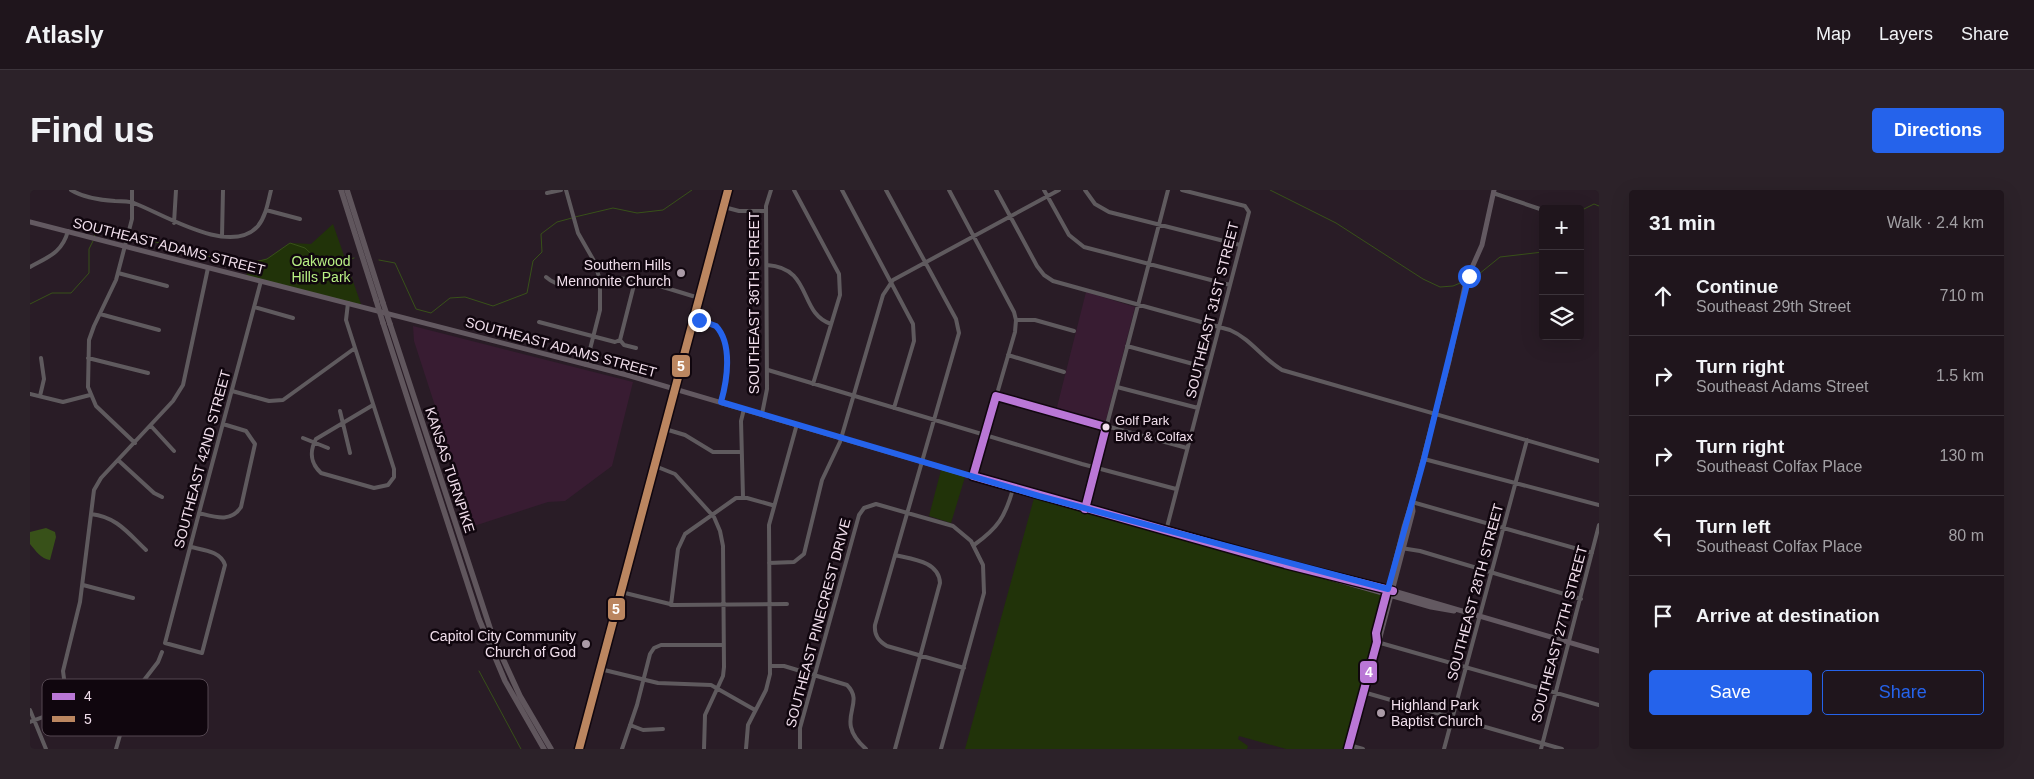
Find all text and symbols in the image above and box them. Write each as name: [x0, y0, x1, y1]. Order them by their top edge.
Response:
text: Atlasly: [25, 21, 104, 48]
text: Map: [1816, 24, 1851, 44]
text: Layers: [1879, 24, 1933, 44]
text: Share: [1961, 24, 2009, 44]
button: Directions: [1872, 108, 2004, 153]
text: Find us: [30, 110, 154, 149]
map controls: [1539, 205, 1584, 340]
button: +: [1539, 205, 1584, 250]
street label: SOUTHEAST 36TH STREET: [746, 211, 762, 394]
text: 31 min: [1649, 211, 1716, 234]
street label: SOUTHEAST ADAMS STREET: [71, 214, 267, 278]
text: Walk · 2.4 km: [1887, 214, 1984, 231]
street label: SOUTHEAST 31ST STREET: [1182, 220, 1242, 400]
button: −: [1539, 250, 1584, 295]
park label: Oakwood Hills Park: [291, 253, 352, 285]
place label: Southern Hills Mennonite Church: [557, 257, 671, 289]
route start: [1458, 265, 1481, 288]
marker: Southern Hills Mennonite Church: [675, 267, 687, 279]
text: Continue: [1696, 276, 1778, 297]
icon: ahead: [1649, 282, 1677, 310]
text: 710 m: [1940, 287, 1984, 304]
button: layers: [1539, 295, 1584, 340]
text: Southeast 29th Street: [1696, 298, 1851, 315]
route end: [688, 309, 711, 332]
street label: SOUTHEAST ADAMS STREET: [464, 314, 659, 380]
line badge: 5: [671, 354, 691, 378]
text: Turn right: [1696, 356, 1784, 377]
text: 5: [677, 358, 685, 374]
icon: right: [1649, 362, 1677, 390]
text: 1.5 km: [1936, 367, 1984, 384]
street label: SOUTHEAST 42ND STREET: [170, 368, 234, 550]
text: Southeast Adams Street: [1696, 378, 1869, 395]
street label: KANSAS TURNPIKE: [422, 405, 478, 535]
place label: Golf Park Blvd & Colfax: [1115, 413, 1194, 444]
marker: Golf Park Blvd & Colfax: [1101, 422, 1111, 432]
text: Turn right: [1696, 436, 1784, 457]
icon: right: [1649, 442, 1677, 470]
text: 130 m: [1940, 447, 1984, 464]
text: Southeast Colfax Place: [1696, 458, 1862, 475]
street label: SOUTHEAST 28TH STREET: [1444, 501, 1506, 682]
text: Turn left: [1696, 516, 1771, 537]
street label: SOUTHEAST PINECREST DRIVE: [782, 517, 854, 729]
icon: left: [1649, 522, 1677, 550]
text: 80 m: [1948, 527, 1984, 544]
text: Southeast Colfax Place: [1696, 538, 1862, 555]
street label: SOUTHEAST 27TH STREET: [1528, 543, 1590, 724]
line badge: 5: [607, 597, 626, 621]
text: 5: [612, 601, 620, 617]
icon: arrive: [1649, 602, 1677, 630]
text: Arrive at destination: [1696, 605, 1880, 626]
place label: Capitol City Community Church of God: [430, 628, 576, 660]
marker: Capitol City Community Church of God: [580, 638, 592, 650]
line badge: 4: [1359, 660, 1378, 684]
text: 4: [1365, 664, 1373, 680]
button: Save: [1649, 670, 1812, 715]
button: Share: [1822, 670, 1984, 715]
legend: [42, 679, 208, 736]
text: 4: [84, 688, 92, 704]
place label: Highland Park Baptist Church: [1391, 697, 1483, 729]
marker: Highland Park Baptist Church: [1375, 707, 1387, 719]
text: 5: [84, 711, 92, 727]

